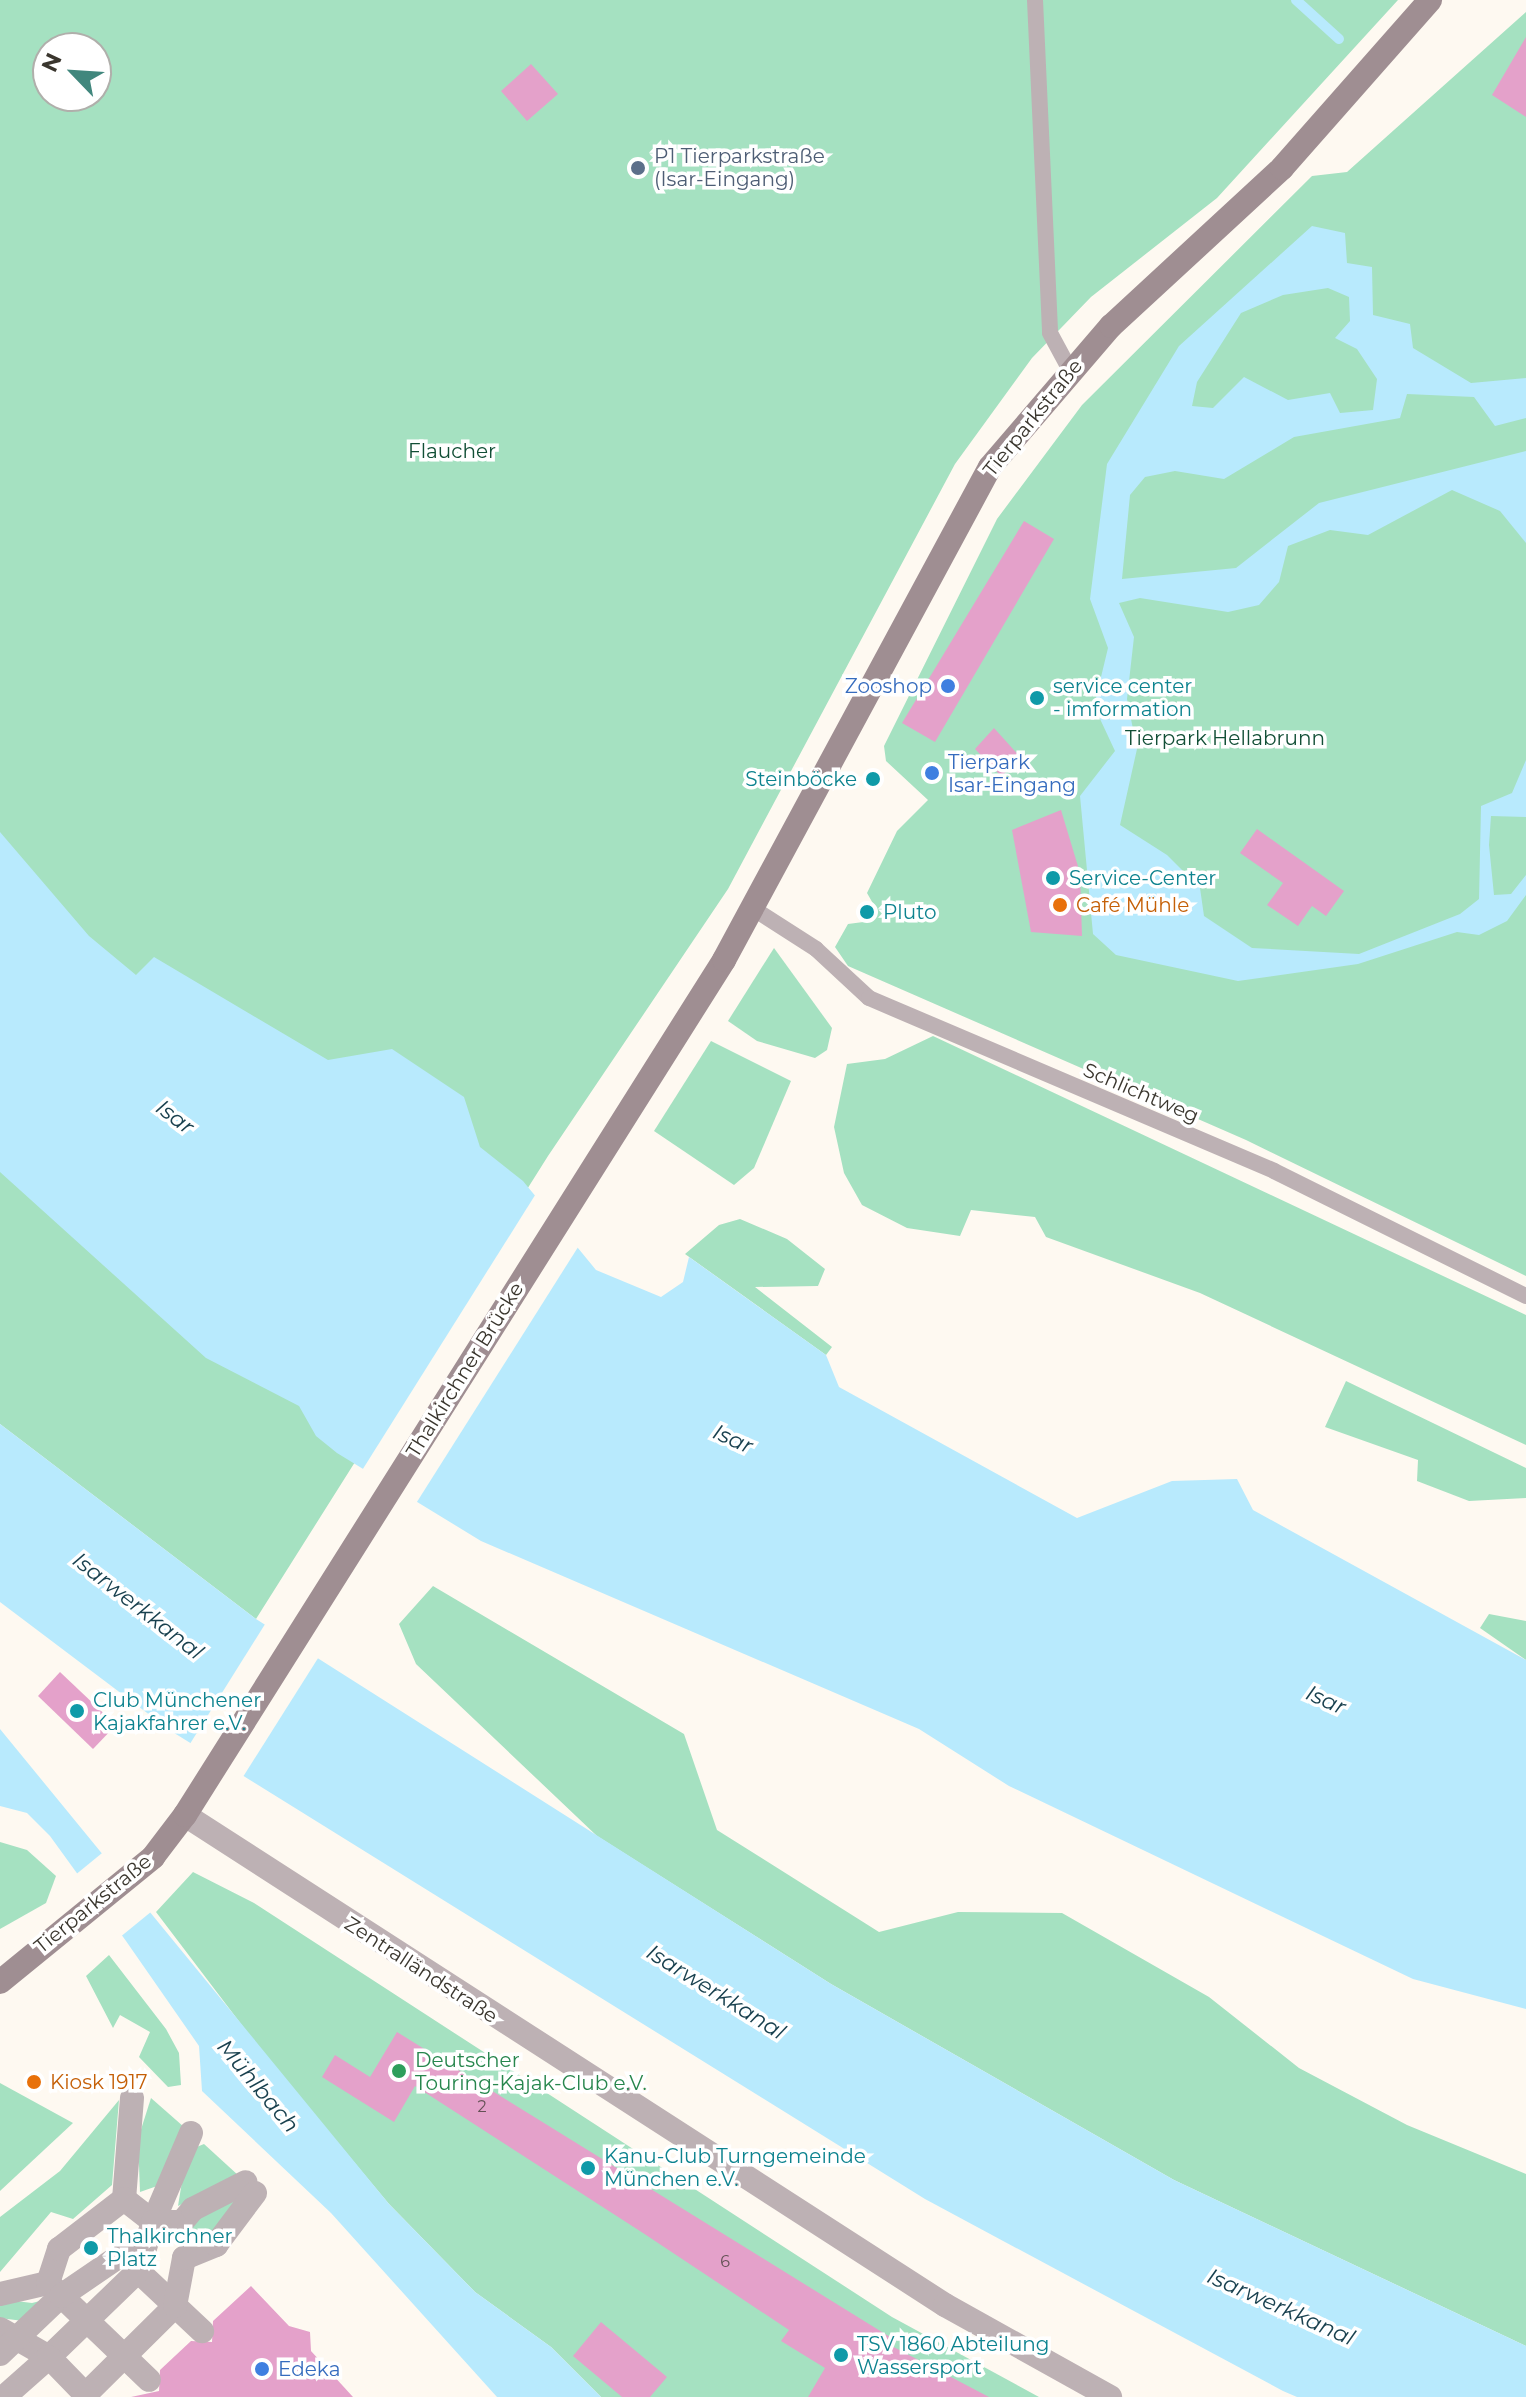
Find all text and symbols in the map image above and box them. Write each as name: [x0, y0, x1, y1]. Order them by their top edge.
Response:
north arrow: [32, 32, 112, 112]
text: N: [36, 49, 68, 76]
place label: P1 Tierparkstraße (Isar-Eingang): [654, 144, 825, 191]
marker: P1 Tierparkstraße (Isar-Eingang): [629, 159, 647, 177]
street label: Tierparkstraße: [978, 355, 1088, 481]
park label: Flaucher: [408, 439, 496, 463]
place label: Zooshop: [845, 674, 932, 698]
place label: service center - imformation: [1053, 674, 1192, 721]
marker: Zooshop: [939, 677, 957, 695]
marker: service center - imformation: [1028, 689, 1046, 707]
park label: Tierpark Hellabrunn: [1125, 726, 1325, 750]
place label: Tierpark Isar-Eingang: [948, 750, 1076, 797]
marker: Tierpark Isar-Eingang: [923, 764, 941, 782]
place label: Steinböcke: [745, 767, 857, 791]
marker: Steinböcke: [864, 770, 882, 788]
place label: Service-Center: [1069, 866, 1216, 890]
marker: Service-Center: [1044, 869, 1062, 887]
place label: Café Mühle: [1076, 893, 1189, 917]
marker: Café Mühle: [1051, 896, 1069, 914]
place label: Pluto: [883, 900, 936, 924]
marker: Pluto: [858, 903, 876, 921]
street label: Schlichtweg: [1080, 1058, 1202, 1128]
water label: Isar: [151, 1094, 199, 1140]
street label: Thalkirchner Brücke: [401, 1278, 529, 1462]
water label: Isar: [709, 1419, 757, 1459]
water label: Isarwerkkanal: [67, 1547, 209, 1665]
water label: Isar: [1302, 1680, 1350, 1720]
place label: Club Münchener Kajakfahrer e.V.: [93, 1688, 261, 1735]
marker: Club Münchener Kajakfahrer e.V.: [68, 1702, 86, 1720]
street label: Tierparkstraße: [30, 1849, 156, 1959]
street label: Zentralländstraße: [340, 1912, 502, 2028]
water label: Isarwerkkanal: [642, 1939, 790, 2045]
water label: Mühlbach: [211, 2034, 305, 2138]
place label: Deutscher Touring-Kajak-Club e.V.: [415, 2048, 647, 2095]
marker: Deutscher Touring-Kajak-Club e.V.: [390, 2062, 408, 2080]
place label: Kiosk 1917: [50, 2070, 147, 2094]
marker: Kiosk 1917: [25, 2073, 43, 2091]
house number: 2: [477, 2097, 487, 2117]
place label: Kanu-Club Turngemeinde München e.V.: [604, 2144, 866, 2191]
marker: Kanu-Club Turngemeinde München e.V.: [579, 2159, 597, 2177]
place label: Thalkirchner Platz: [107, 2224, 233, 2271]
marker: Thalkirchner Platz: [82, 2239, 100, 2257]
house number: 6: [720, 2252, 730, 2272]
water label: Isarwerkkanal: [1203, 2263, 1359, 2351]
place label: TSV 1860 Abteilung Wassersport: [857, 2332, 1050, 2379]
marker: TSV 1860 Abteilung Wassersport: [832, 2346, 850, 2364]
place label: Edeka: [278, 2357, 340, 2381]
marker: Edeka: [253, 2360, 271, 2378]

